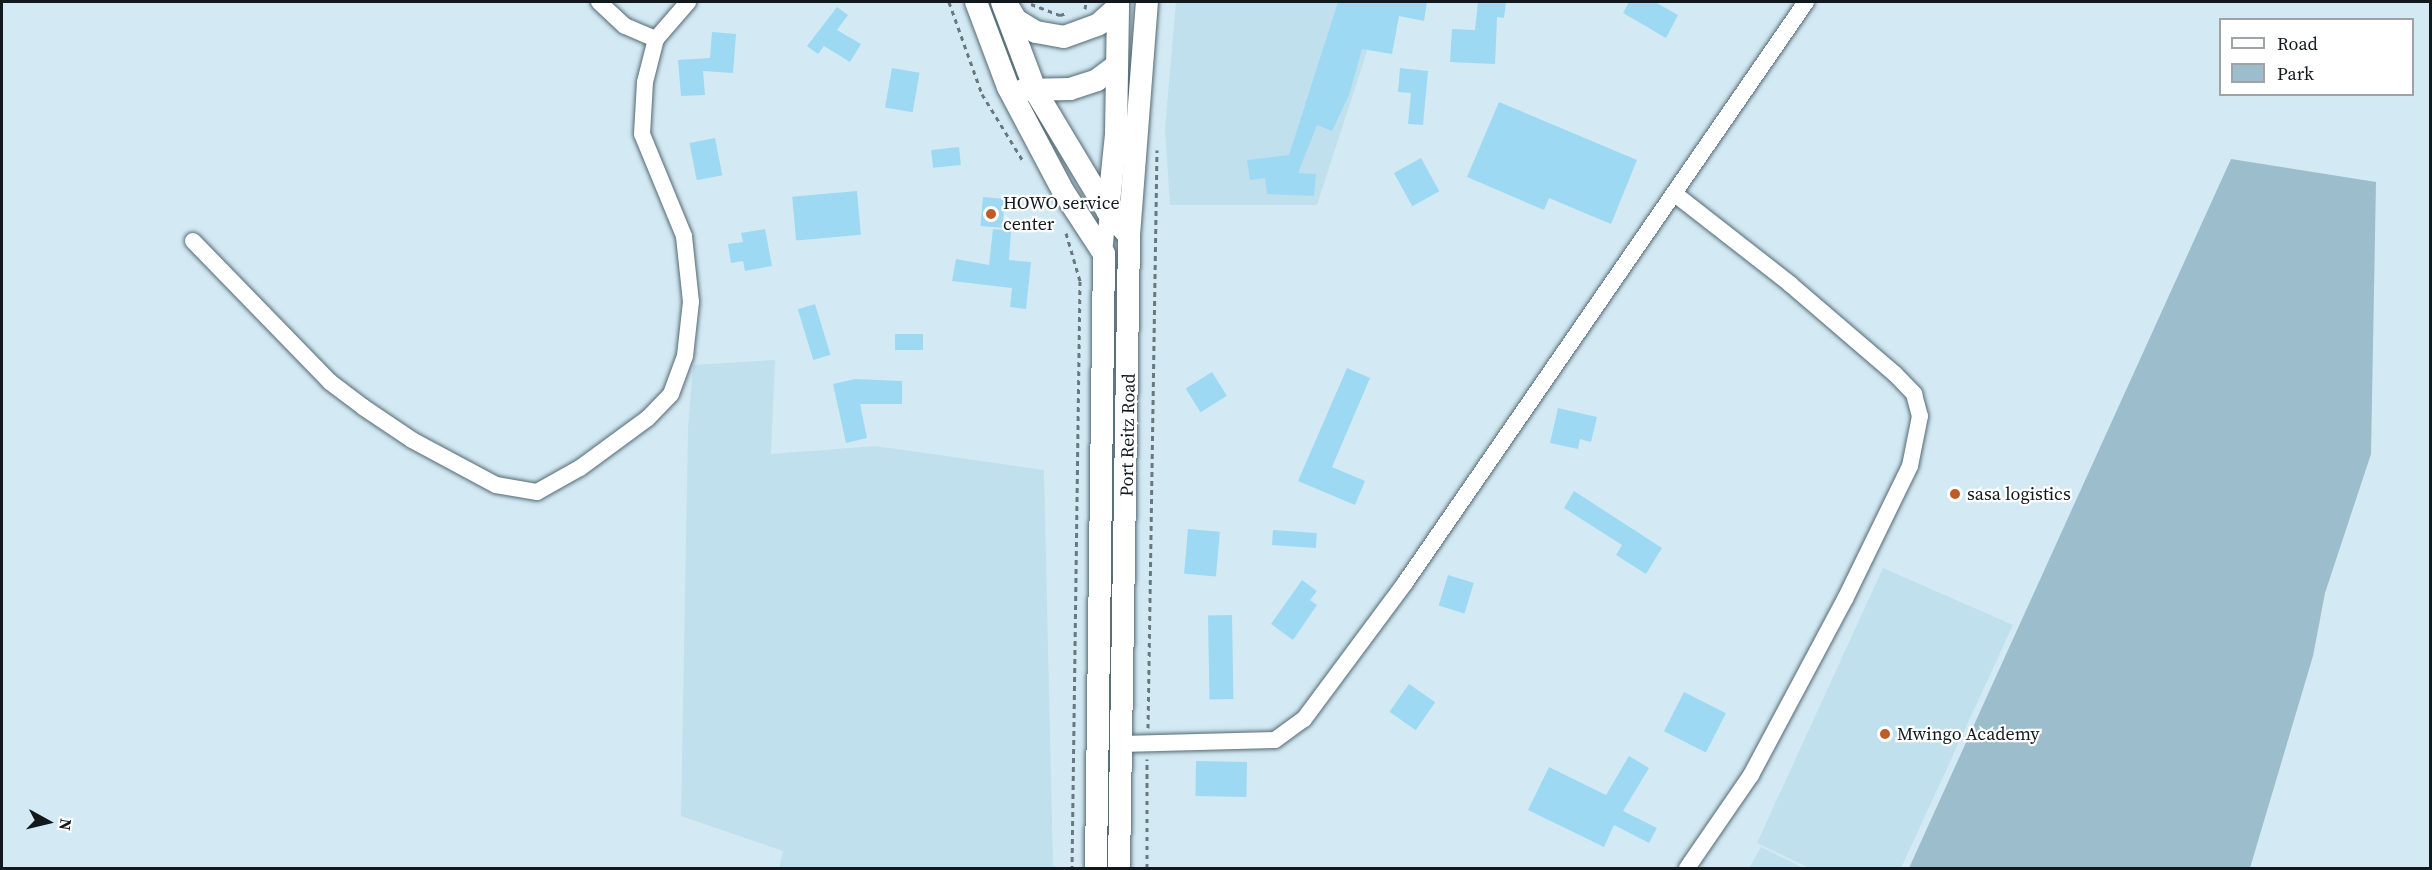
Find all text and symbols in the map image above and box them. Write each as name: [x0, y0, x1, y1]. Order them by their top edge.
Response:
legend: [2219, 18, 2414, 96]
text: Road: [2277, 31, 2318, 56]
text: Park: [2277, 61, 2314, 86]
place label: HOWO service center: [1003, 193, 1120, 236]
marker: HOWO service center: [984, 207, 998, 221]
street label: Port Reitz Road: [1116, 373, 1140, 497]
place label: sasa logistics: [1967, 483, 2071, 505]
marker: sasa logistics: [1948, 487, 1962, 501]
place label: Mwingo Academy: [1897, 723, 2040, 745]
marker: Mwingo Academy: [1878, 727, 1892, 741]
north arrow: [18, 792, 78, 852]
text: N: [54, 817, 78, 832]

